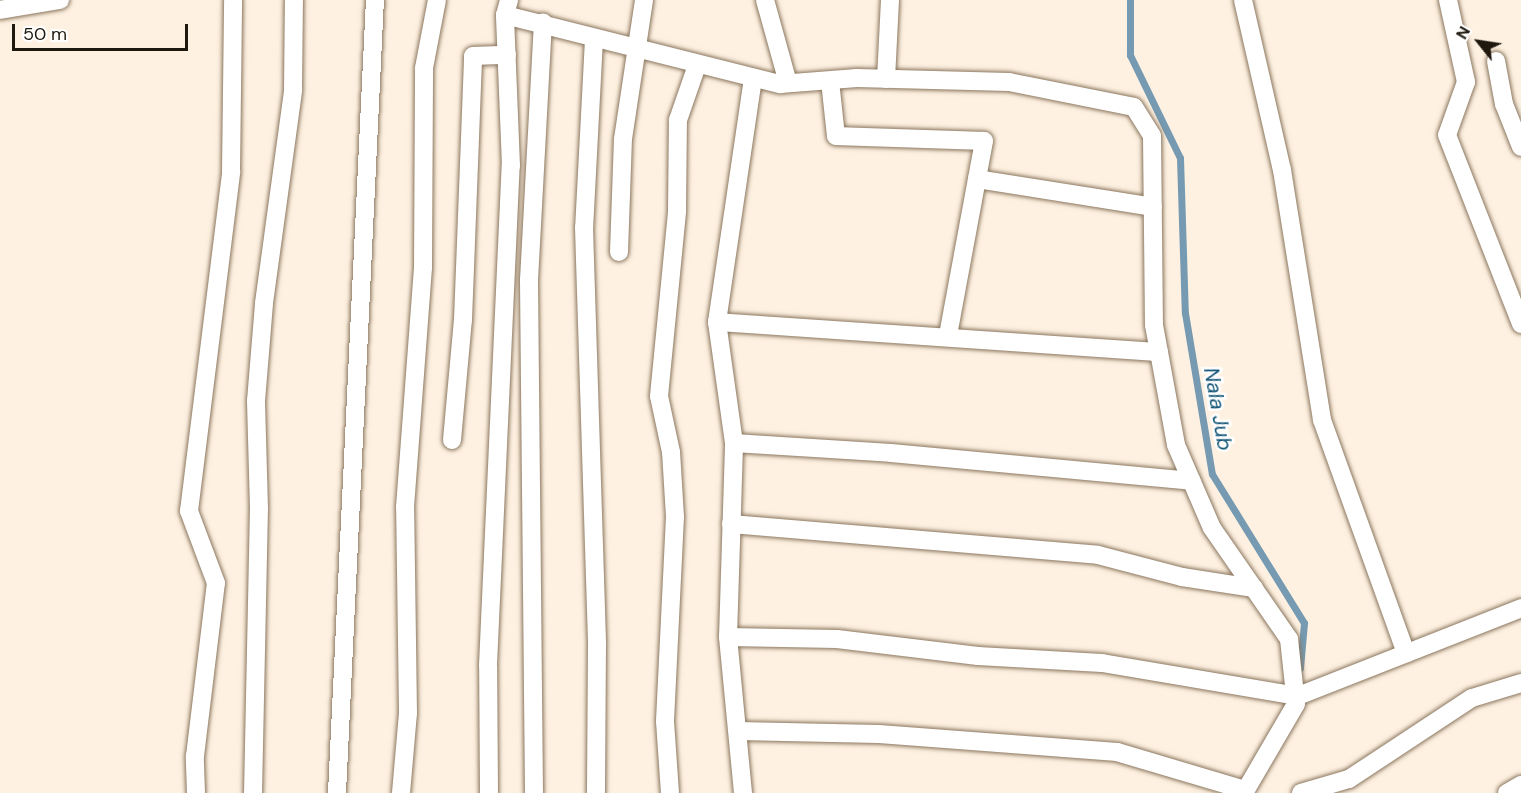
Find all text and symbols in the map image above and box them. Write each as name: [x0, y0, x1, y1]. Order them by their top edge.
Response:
scale bar: [15, 12, 190, 50]
north arrow: [1449, 12, 1509, 72]
text: 50 m: [23, 22, 67, 46]
text: N: [1451, 22, 1475, 43]
water label: Nala Jub: [1198, 366, 1238, 452]

